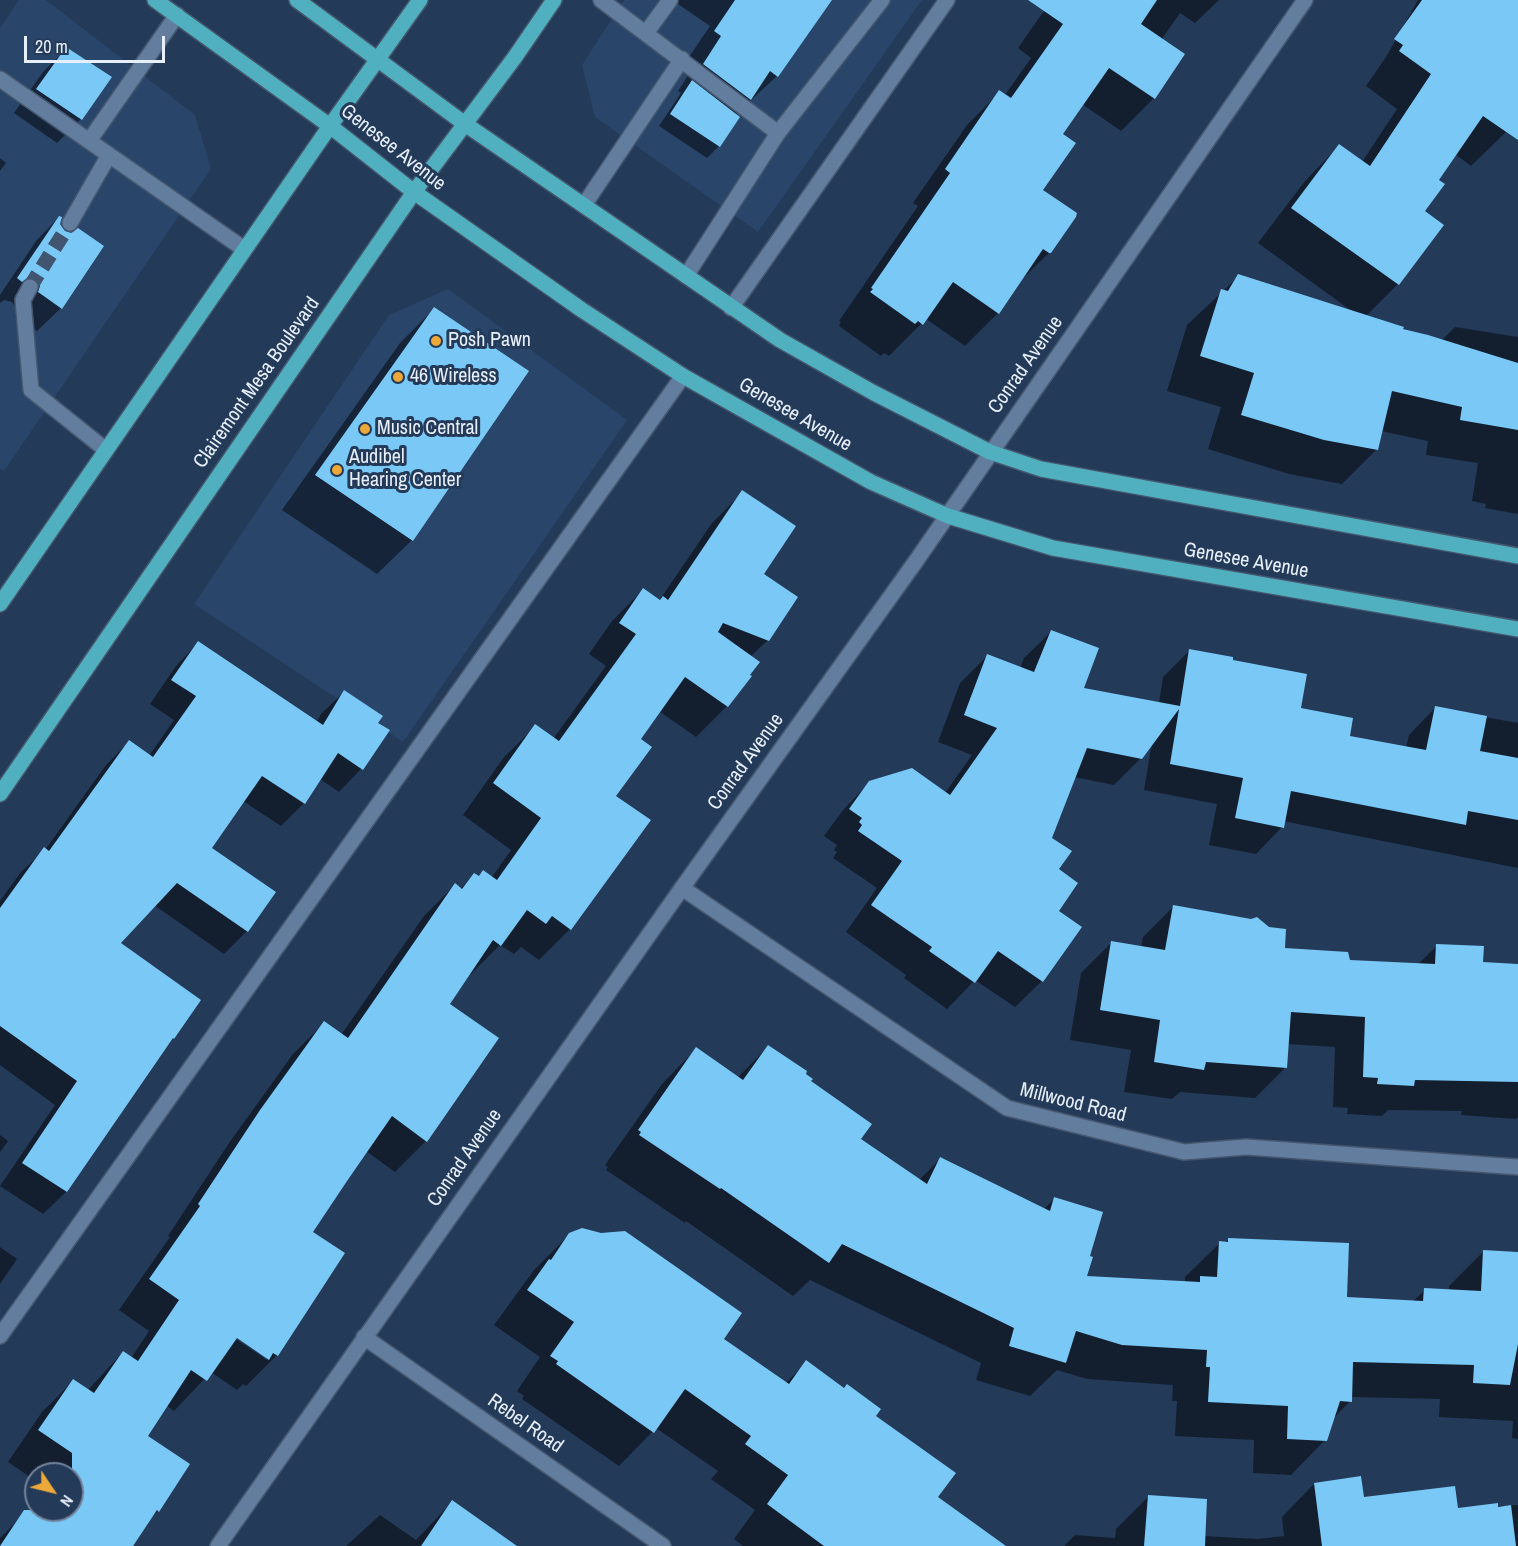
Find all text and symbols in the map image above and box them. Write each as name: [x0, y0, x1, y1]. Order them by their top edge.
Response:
scale bar: [27, 24, 168, 62]
text: 20 m: [35, 34, 68, 59]
street label: Genesee Avenue: [336, 100, 450, 196]
street label: Clairemont Mesa Boulevard: [189, 293, 325, 473]
street label: Conrad Avenue: [984, 312, 1068, 418]
place label: Posh Pawn: [448, 329, 531, 353]
marker: Posh Pawn: [429, 334, 443, 348]
place label: 46 Wireless: [410, 365, 497, 389]
marker: 46 Wireless: [391, 370, 405, 384]
street label: Genesee Avenue: [734, 373, 856, 457]
place label: Music Central: [377, 417, 478, 441]
marker: Music Central: [358, 422, 372, 436]
place label: Audibel Hearing Center: [349, 446, 461, 493]
marker: Audibel Hearing Center: [330, 463, 344, 477]
street label: Genesee Avenue: [1182, 538, 1310, 584]
street label: Conrad Avenue: [703, 709, 789, 815]
street label: Millwood Road: [1017, 1078, 1129, 1128]
street label: Conrad Avenue: [423, 1105, 507, 1211]
street label: Rebel Road: [483, 1389, 567, 1459]
north arrow: [24, 1462, 84, 1522]
text: N: [55, 1491, 79, 1511]

